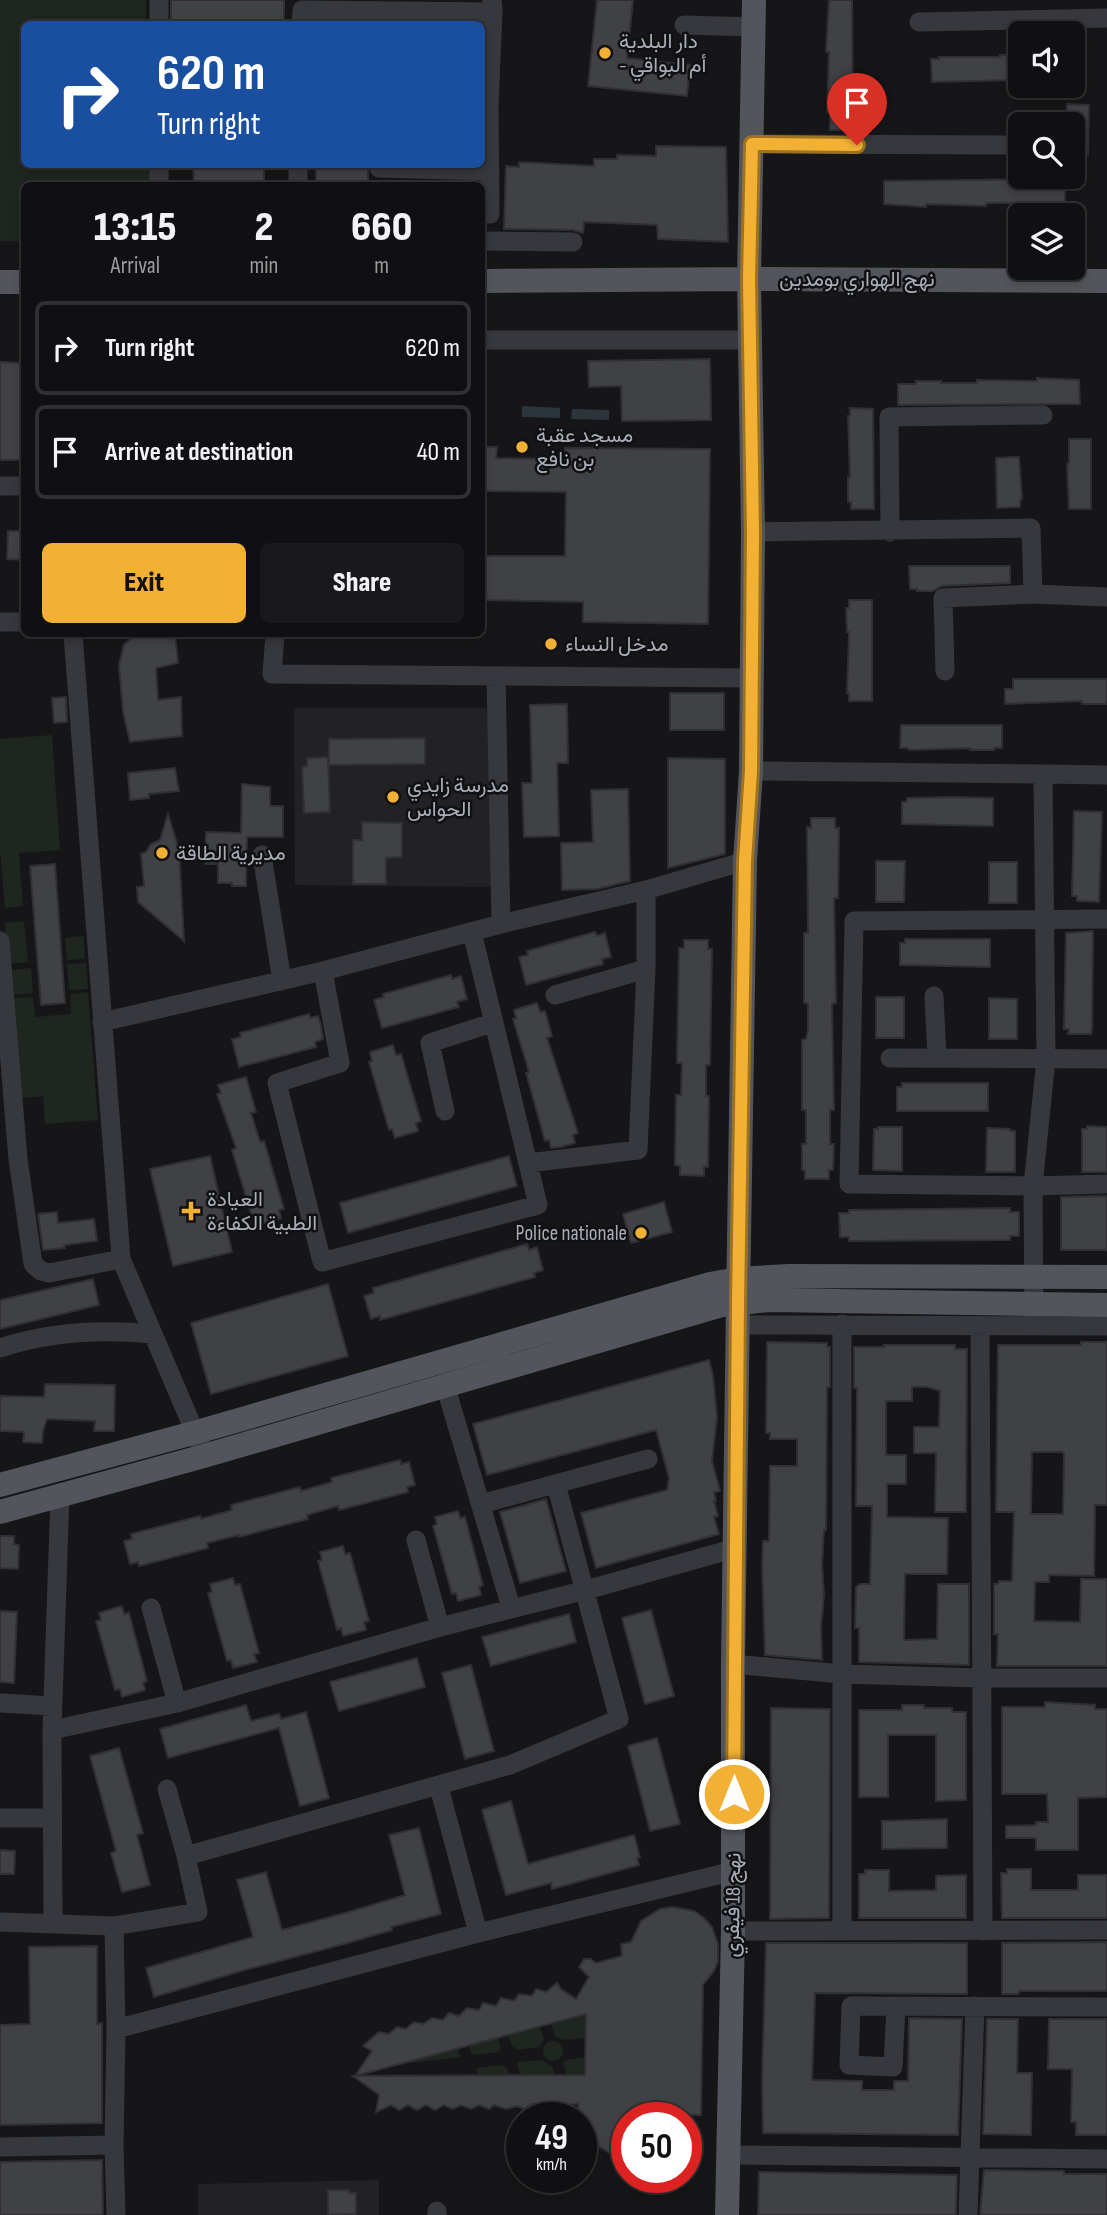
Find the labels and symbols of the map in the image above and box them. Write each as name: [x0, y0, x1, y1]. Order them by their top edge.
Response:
place label: دار البلدية - أم البواقي: [619, 29, 707, 82]
marker: دار البلدية - أم البواقي: [597, 45, 613, 61]
pin: [827, 73, 887, 145]
street label: نهج الهواري بومدين: [779, 267, 935, 296]
place label: مسجد عقبة بن نافع: [536, 423, 633, 473]
marker: مسجد عقبة بن نافع: [514, 439, 530, 455]
place label: مدخل النساء: [565, 632, 669, 657]
marker: مدخل النساء: [543, 636, 559, 652]
place label: مدرسة زايدي الحواس: [407, 773, 509, 822]
marker: مدرسة زايدي الحواس: [385, 789, 401, 805]
place label: مديرية الطاقة: [176, 841, 286, 866]
marker: مديرية الطاقة: [154, 845, 170, 861]
place label: العيادة الطبية الكفاءة: [207, 1187, 317, 1236]
marker: العيادة الطبية الكفاءة: [181, 1201, 201, 1221]
place label: Police nationale: [516, 1221, 627, 1246]
marker: Police nationale: [633, 1225, 649, 1241]
position arrow: [697, 1757, 771, 1831]
street label: نهج 18 فيفري: [720, 1852, 750, 1958]
speed limit sign: 50: [611, 2102, 702, 2193]

